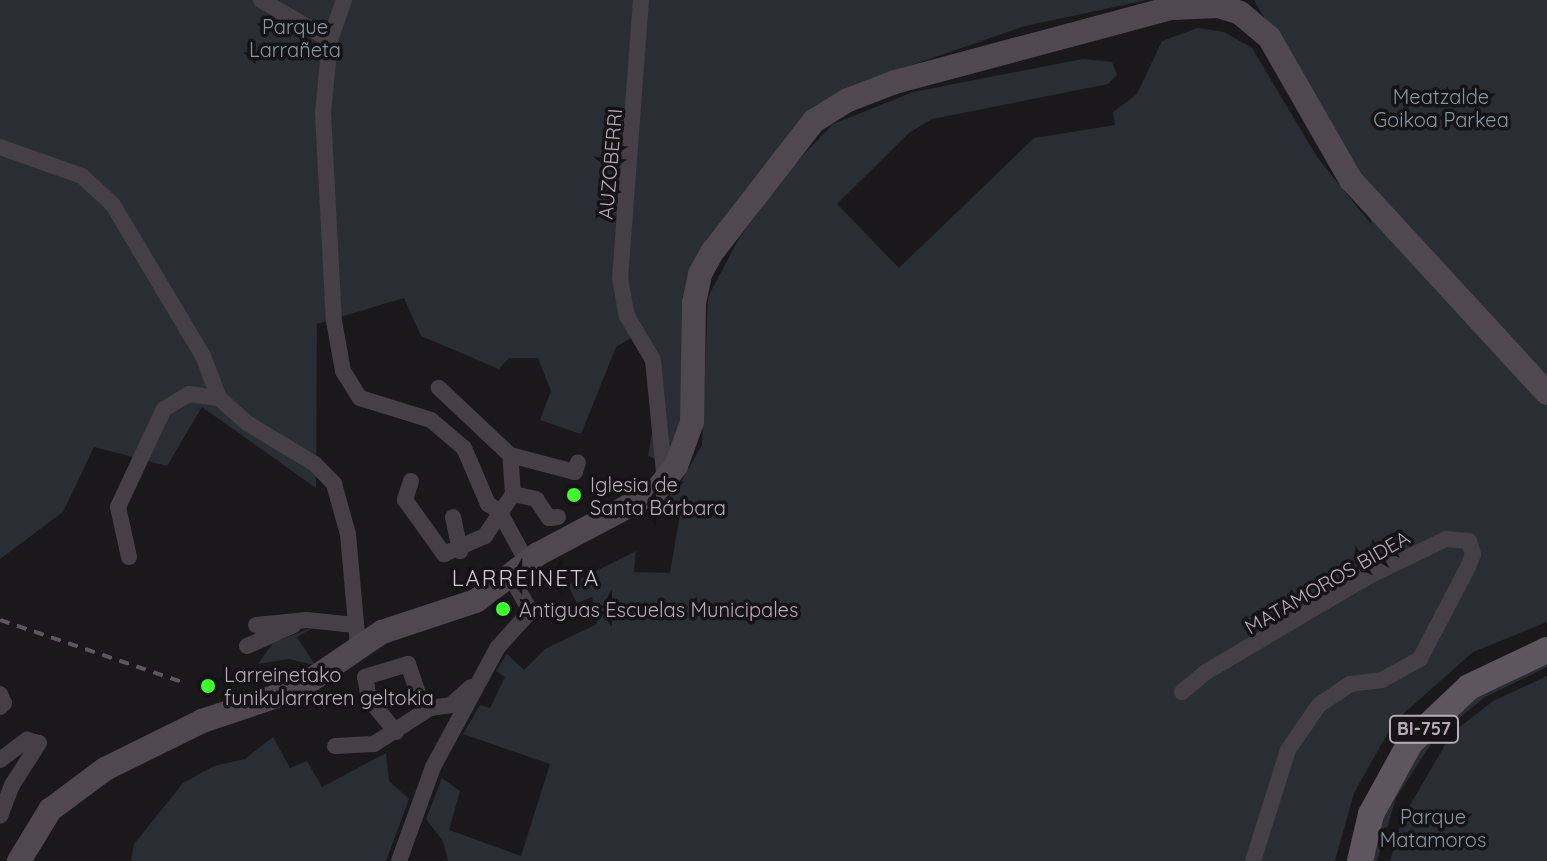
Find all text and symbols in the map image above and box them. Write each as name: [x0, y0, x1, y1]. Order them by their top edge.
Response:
park label: Parque Larrañeta: [249, 14, 341, 61]
park label: Meatzalde Goikoa Parkea: [1373, 84, 1509, 131]
street label: AUZOBERRI: [593, 108, 627, 220]
place label: Iglesia de Santa Bárbara: [590, 472, 726, 519]
marker: Iglesia de Santa Bárbara: [565, 486, 583, 504]
street label: MATAMOROS BIDEA: [1240, 525, 1414, 639]
district label: LARREINETA: [452, 566, 600, 592]
place label: Antiguas Escuelas Municipales: [519, 597, 798, 621]
marker: Antiguas Escuelas Municipales: [494, 600, 512, 618]
place label: Larreinetako funikularraren geltokia: [224, 662, 434, 709]
marker: Larreinetako funikularraren geltokia: [199, 677, 217, 695]
road number: BI-757: [1388, 715, 1460, 743]
park label: Parque Matamoros: [1380, 805, 1486, 852]

